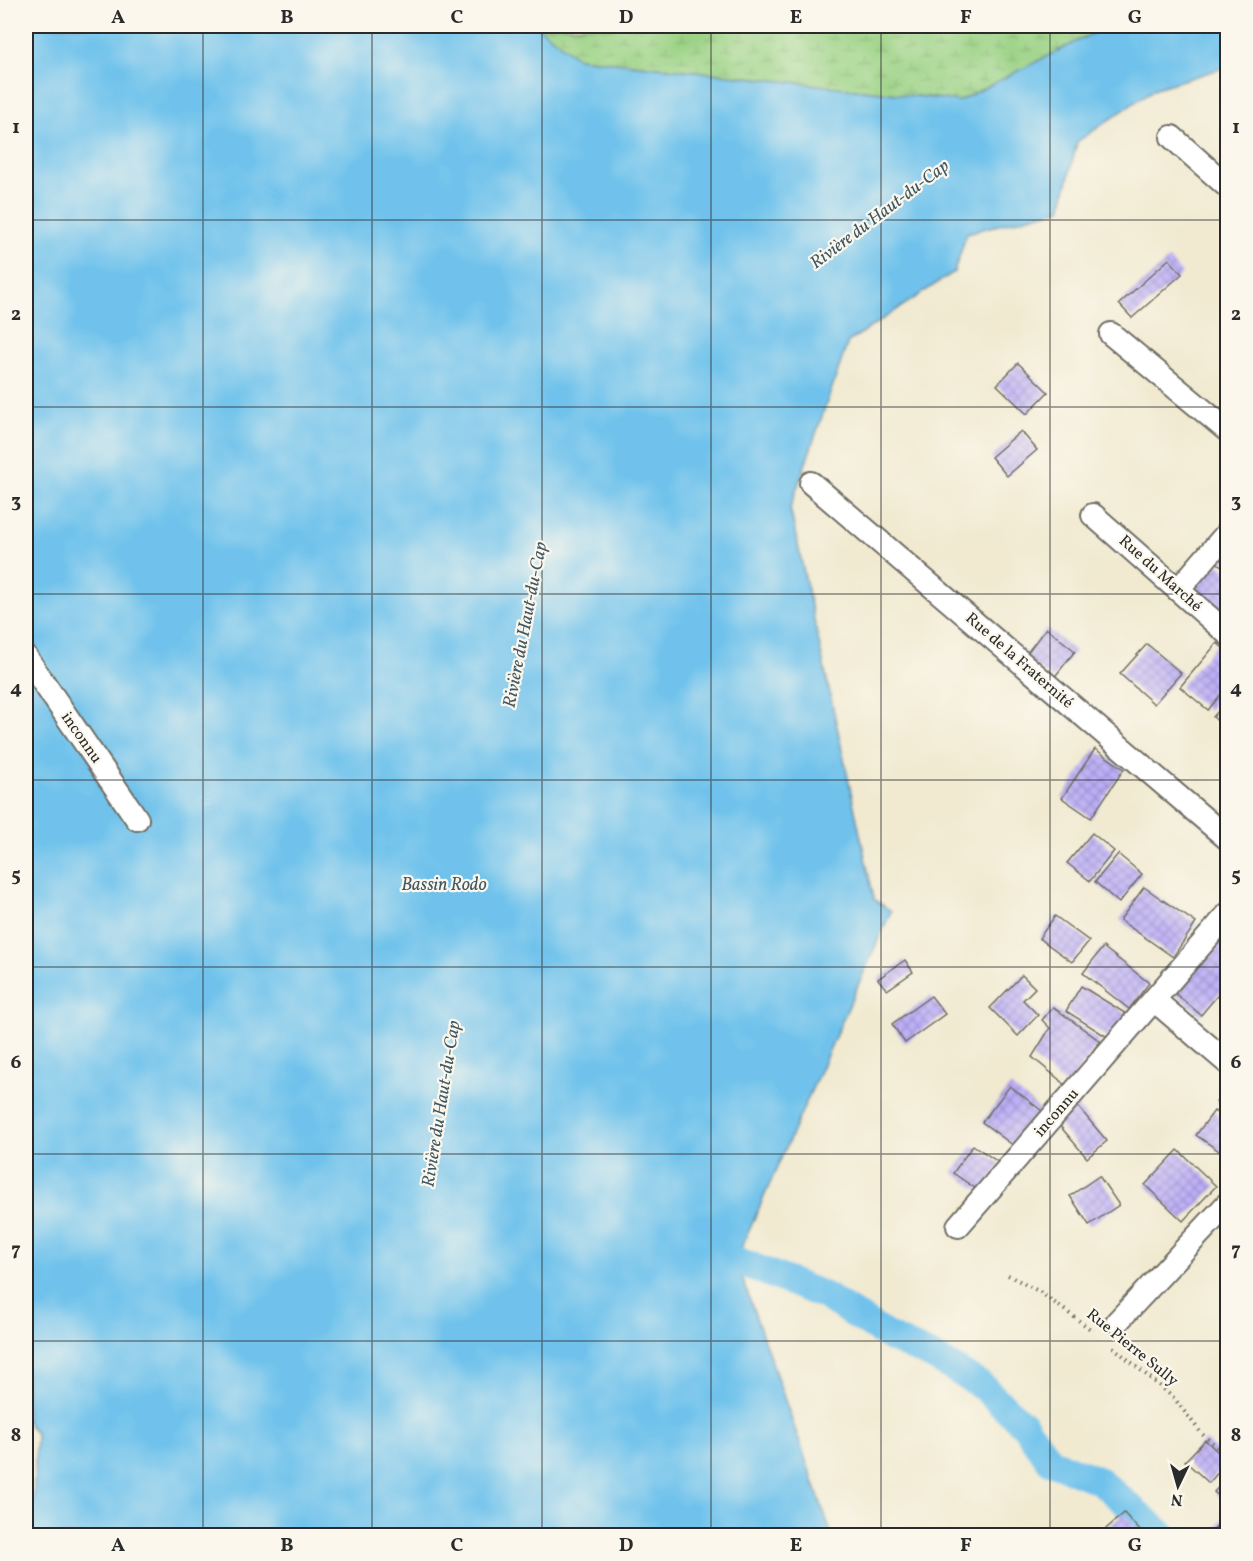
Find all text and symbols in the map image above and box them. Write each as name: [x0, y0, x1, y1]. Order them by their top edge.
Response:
text: A: [111, 4, 125, 32]
text: B: [280, 4, 294, 32]
text: C: [451, 4, 464, 32]
text: D: [619, 4, 633, 32]
text: E: [790, 4, 802, 32]
text: F: [960, 4, 972, 32]
text: G: [1128, 4, 1142, 32]
text: 1: [12, 114, 20, 142]
text: 1: [1232, 114, 1240, 142]
water label: Rivière du Haut-du-Cap: [805, 154, 955, 276]
text: 2: [11, 301, 21, 329]
text: 2: [1231, 301, 1241, 329]
text: 3: [11, 488, 21, 516]
text: 3: [1231, 488, 1241, 516]
street label: Rue du Marché: [1113, 531, 1207, 617]
water label: Rivière du Haut-du-Cap: [498, 539, 554, 710]
street label: Rue de la Fraternité: [960, 608, 1078, 714]
text: 4: [10, 675, 22, 703]
text: 4: [1230, 675, 1242, 703]
street label: inconnu: [55, 708, 107, 768]
text: 5: [11, 862, 21, 890]
text: 5: [1231, 862, 1241, 890]
water label: Bassin Rodo: [401, 873, 487, 898]
water label: Rivière du Haut-du-Cap: [416, 1018, 468, 1189]
text: 6: [11, 1049, 22, 1077]
text: 6: [1231, 1049, 1242, 1077]
street label: inconnu: [1030, 1084, 1084, 1142]
text: 7: [11, 1236, 21, 1264]
text: 7: [1231, 1236, 1241, 1264]
street label: Rue Pierre Sully: [1081, 1304, 1183, 1392]
text: 8: [11, 1422, 21, 1450]
text: 8: [1231, 1422, 1241, 1450]
north arrow: [1148, 1456, 1208, 1516]
text: N: [1170, 1487, 1184, 1510]
text: A: [111, 1532, 125, 1560]
text: B: [280, 1532, 294, 1560]
text: C: [451, 1532, 464, 1560]
text: D: [619, 1532, 633, 1560]
text: E: [790, 1532, 802, 1560]
text: F: [960, 1532, 972, 1560]
text: G: [1128, 1532, 1142, 1560]

